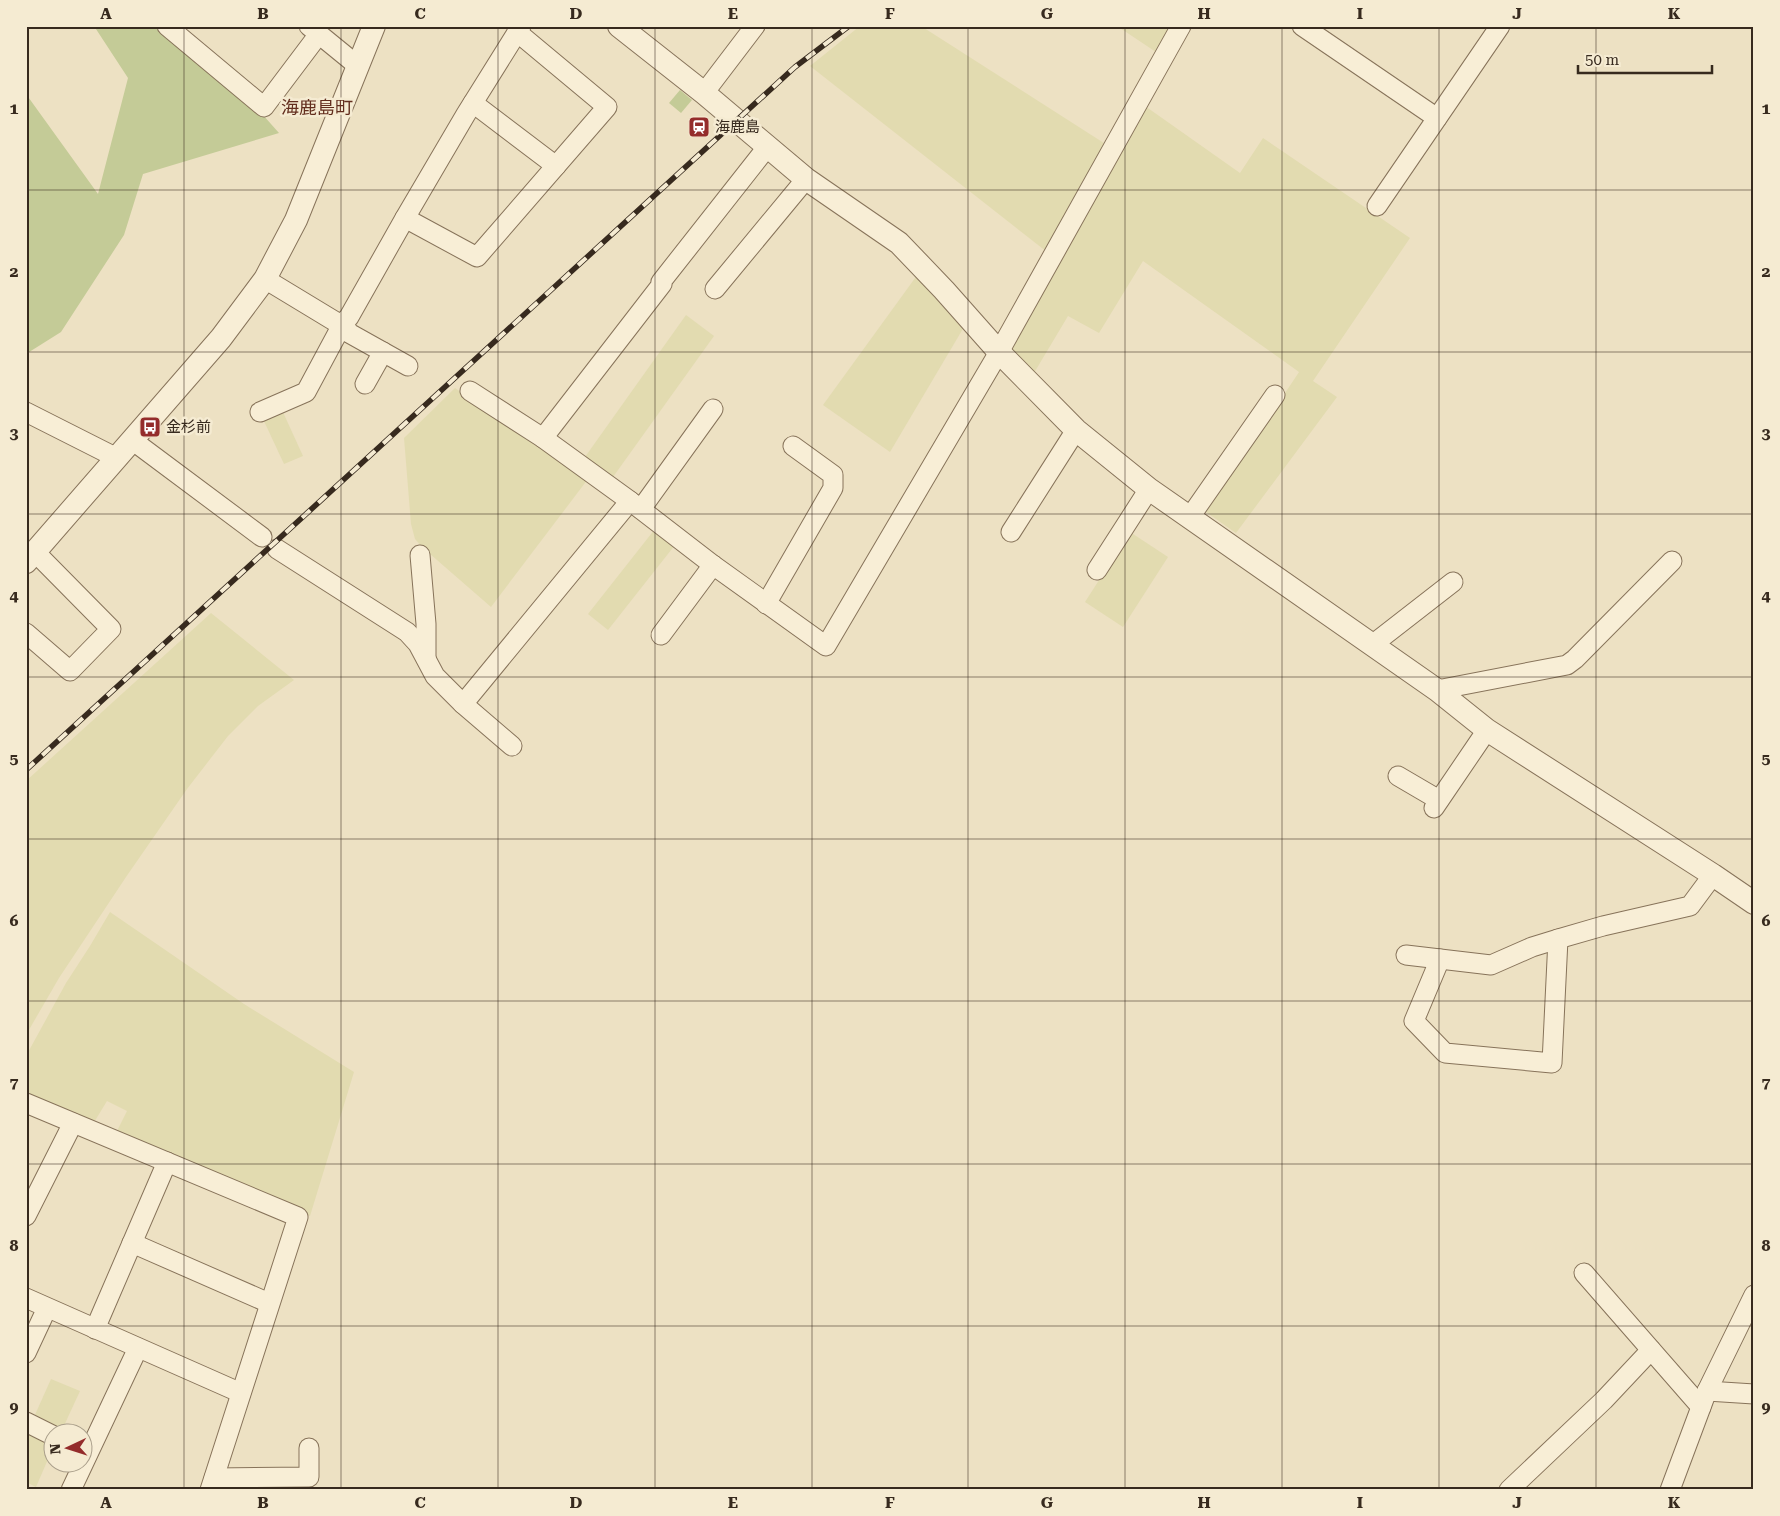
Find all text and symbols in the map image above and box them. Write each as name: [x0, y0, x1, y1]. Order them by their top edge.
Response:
text: A: [100, 4, 112, 23]
text: B: [257, 4, 269, 23]
text: C: [414, 4, 426, 23]
text: D: [570, 4, 583, 23]
text: E: [728, 4, 738, 23]
text: F: [885, 4, 895, 23]
text: G: [1041, 4, 1054, 23]
text: H: [1197, 4, 1211, 23]
text: I: [1357, 4, 1363, 23]
text: J: [1512, 4, 1522, 23]
text: K: [1668, 4, 1681, 23]
scale bar: [1578, 42, 1711, 74]
text: 50 m: [1585, 51, 1620, 69]
district label: 海鹿島町: [281, 97, 353, 118]
text: 1: [10, 99, 19, 118]
text: 1: [1762, 99, 1771, 118]
station icon: 海鹿島: [687, 115, 711, 139]
place label: 海鹿島: [715, 118, 760, 136]
text: 2: [10, 262, 19, 281]
text: 2: [1762, 262, 1771, 281]
bus stop icon: 金杉前: [138, 415, 162, 439]
place label: 金杉前: [166, 418, 211, 436]
text: 3: [10, 424, 19, 443]
text: 3: [1762, 424, 1771, 443]
text: 4: [10, 586, 19, 605]
text: 4: [1762, 586, 1771, 605]
text: 5: [10, 749, 19, 768]
text: 5: [1762, 749, 1771, 768]
text: 6: [10, 911, 19, 930]
text: 6: [1762, 911, 1771, 930]
text: 7: [10, 1073, 19, 1092]
text: 7: [1762, 1073, 1771, 1092]
text: 8: [10, 1236, 19, 1255]
text: 8: [1762, 1236, 1771, 1255]
text: 9: [10, 1398, 19, 1417]
text: 9: [1762, 1398, 1771, 1417]
north arrow: [42, 1424, 92, 1474]
text: N: [47, 1443, 63, 1455]
text: A: [100, 1493, 112, 1512]
text: B: [257, 1493, 269, 1512]
text: C: [414, 1493, 426, 1512]
text: D: [570, 1493, 583, 1512]
text: E: [728, 1493, 738, 1512]
text: F: [885, 1493, 895, 1512]
text: G: [1041, 1493, 1054, 1512]
text: H: [1197, 1493, 1211, 1512]
text: I: [1357, 1493, 1363, 1512]
text: J: [1512, 1493, 1522, 1512]
text: K: [1668, 1493, 1681, 1512]

